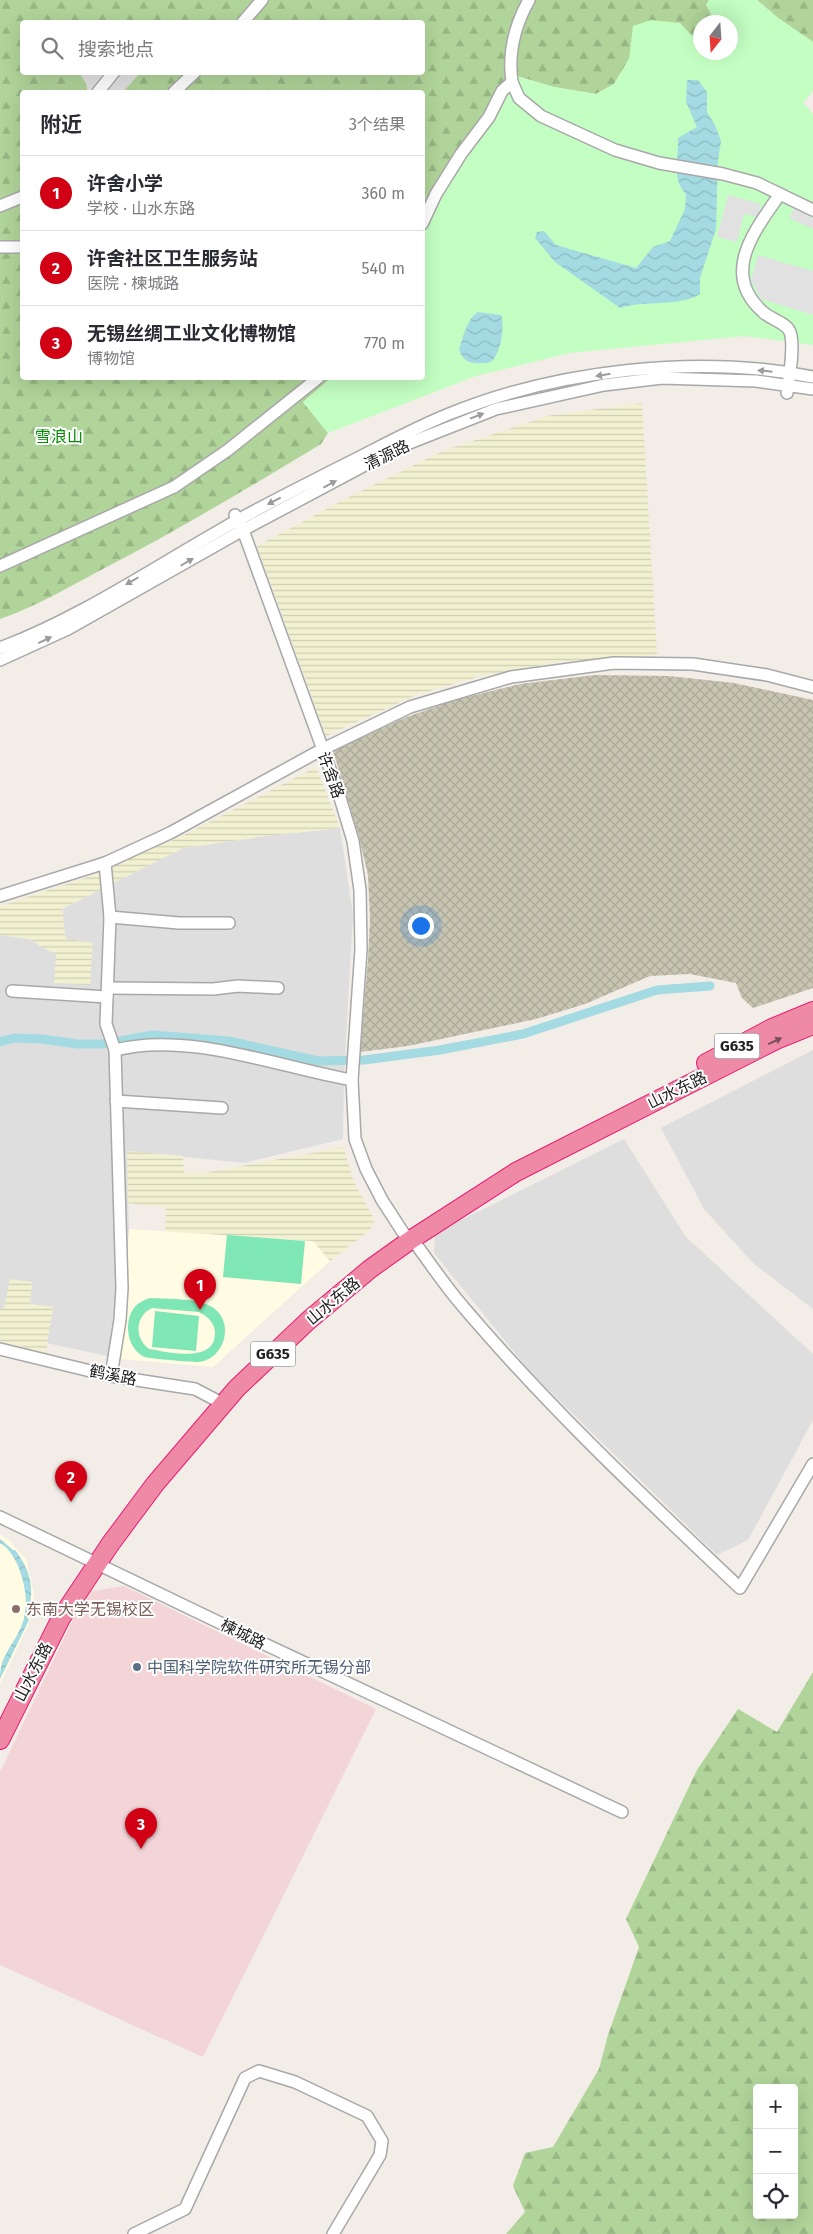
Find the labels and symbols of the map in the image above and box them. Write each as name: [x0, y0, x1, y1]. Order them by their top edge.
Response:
north arrow: [693, 15, 738, 60]
one-way arrow: [756, 366, 772, 374]
one-way arrow: [594, 371, 610, 379]
one-way arrow: [470, 412, 484, 420]
park label: 雪浪山: [35, 427, 83, 446]
street label: 清源路: [361, 436, 413, 474]
one-way arrow: [322, 480, 337, 488]
one-way arrow: [266, 497, 281, 505]
one-way arrow: [180, 558, 194, 566]
one-way arrow: [125, 576, 139, 585]
one-way arrow: [38, 636, 52, 644]
street label: 许舍路: [314, 749, 348, 801]
your location: [408, 913, 434, 939]
road number: G635: [714, 1034, 760, 1058]
one-way arrow: [768, 1037, 782, 1045]
street label: 山水东路: [644, 1067, 710, 1113]
pin: 1: [184, 1269, 216, 1310]
street label: 山水东路: [302, 1273, 364, 1329]
road number: G635: [250, 1342, 296, 1366]
street label: 鹤溪路: [88, 1361, 138, 1389]
pin: 2: [55, 1461, 87, 1502]
place label: 东南大学无锡校区: [26, 1600, 154, 1619]
marker: 东南大学无锡校区: [10, 1603, 22, 1615]
street label: 楝城路: [217, 1615, 269, 1653]
street label: 山水东路: [10, 1639, 56, 1705]
place label: 中国科学院软件研究所无锡分部: [147, 1658, 371, 1677]
marker: 中国科学院软件研究所无锡分部: [131, 1661, 143, 1673]
pin: 3: [125, 1808, 157, 1849]

